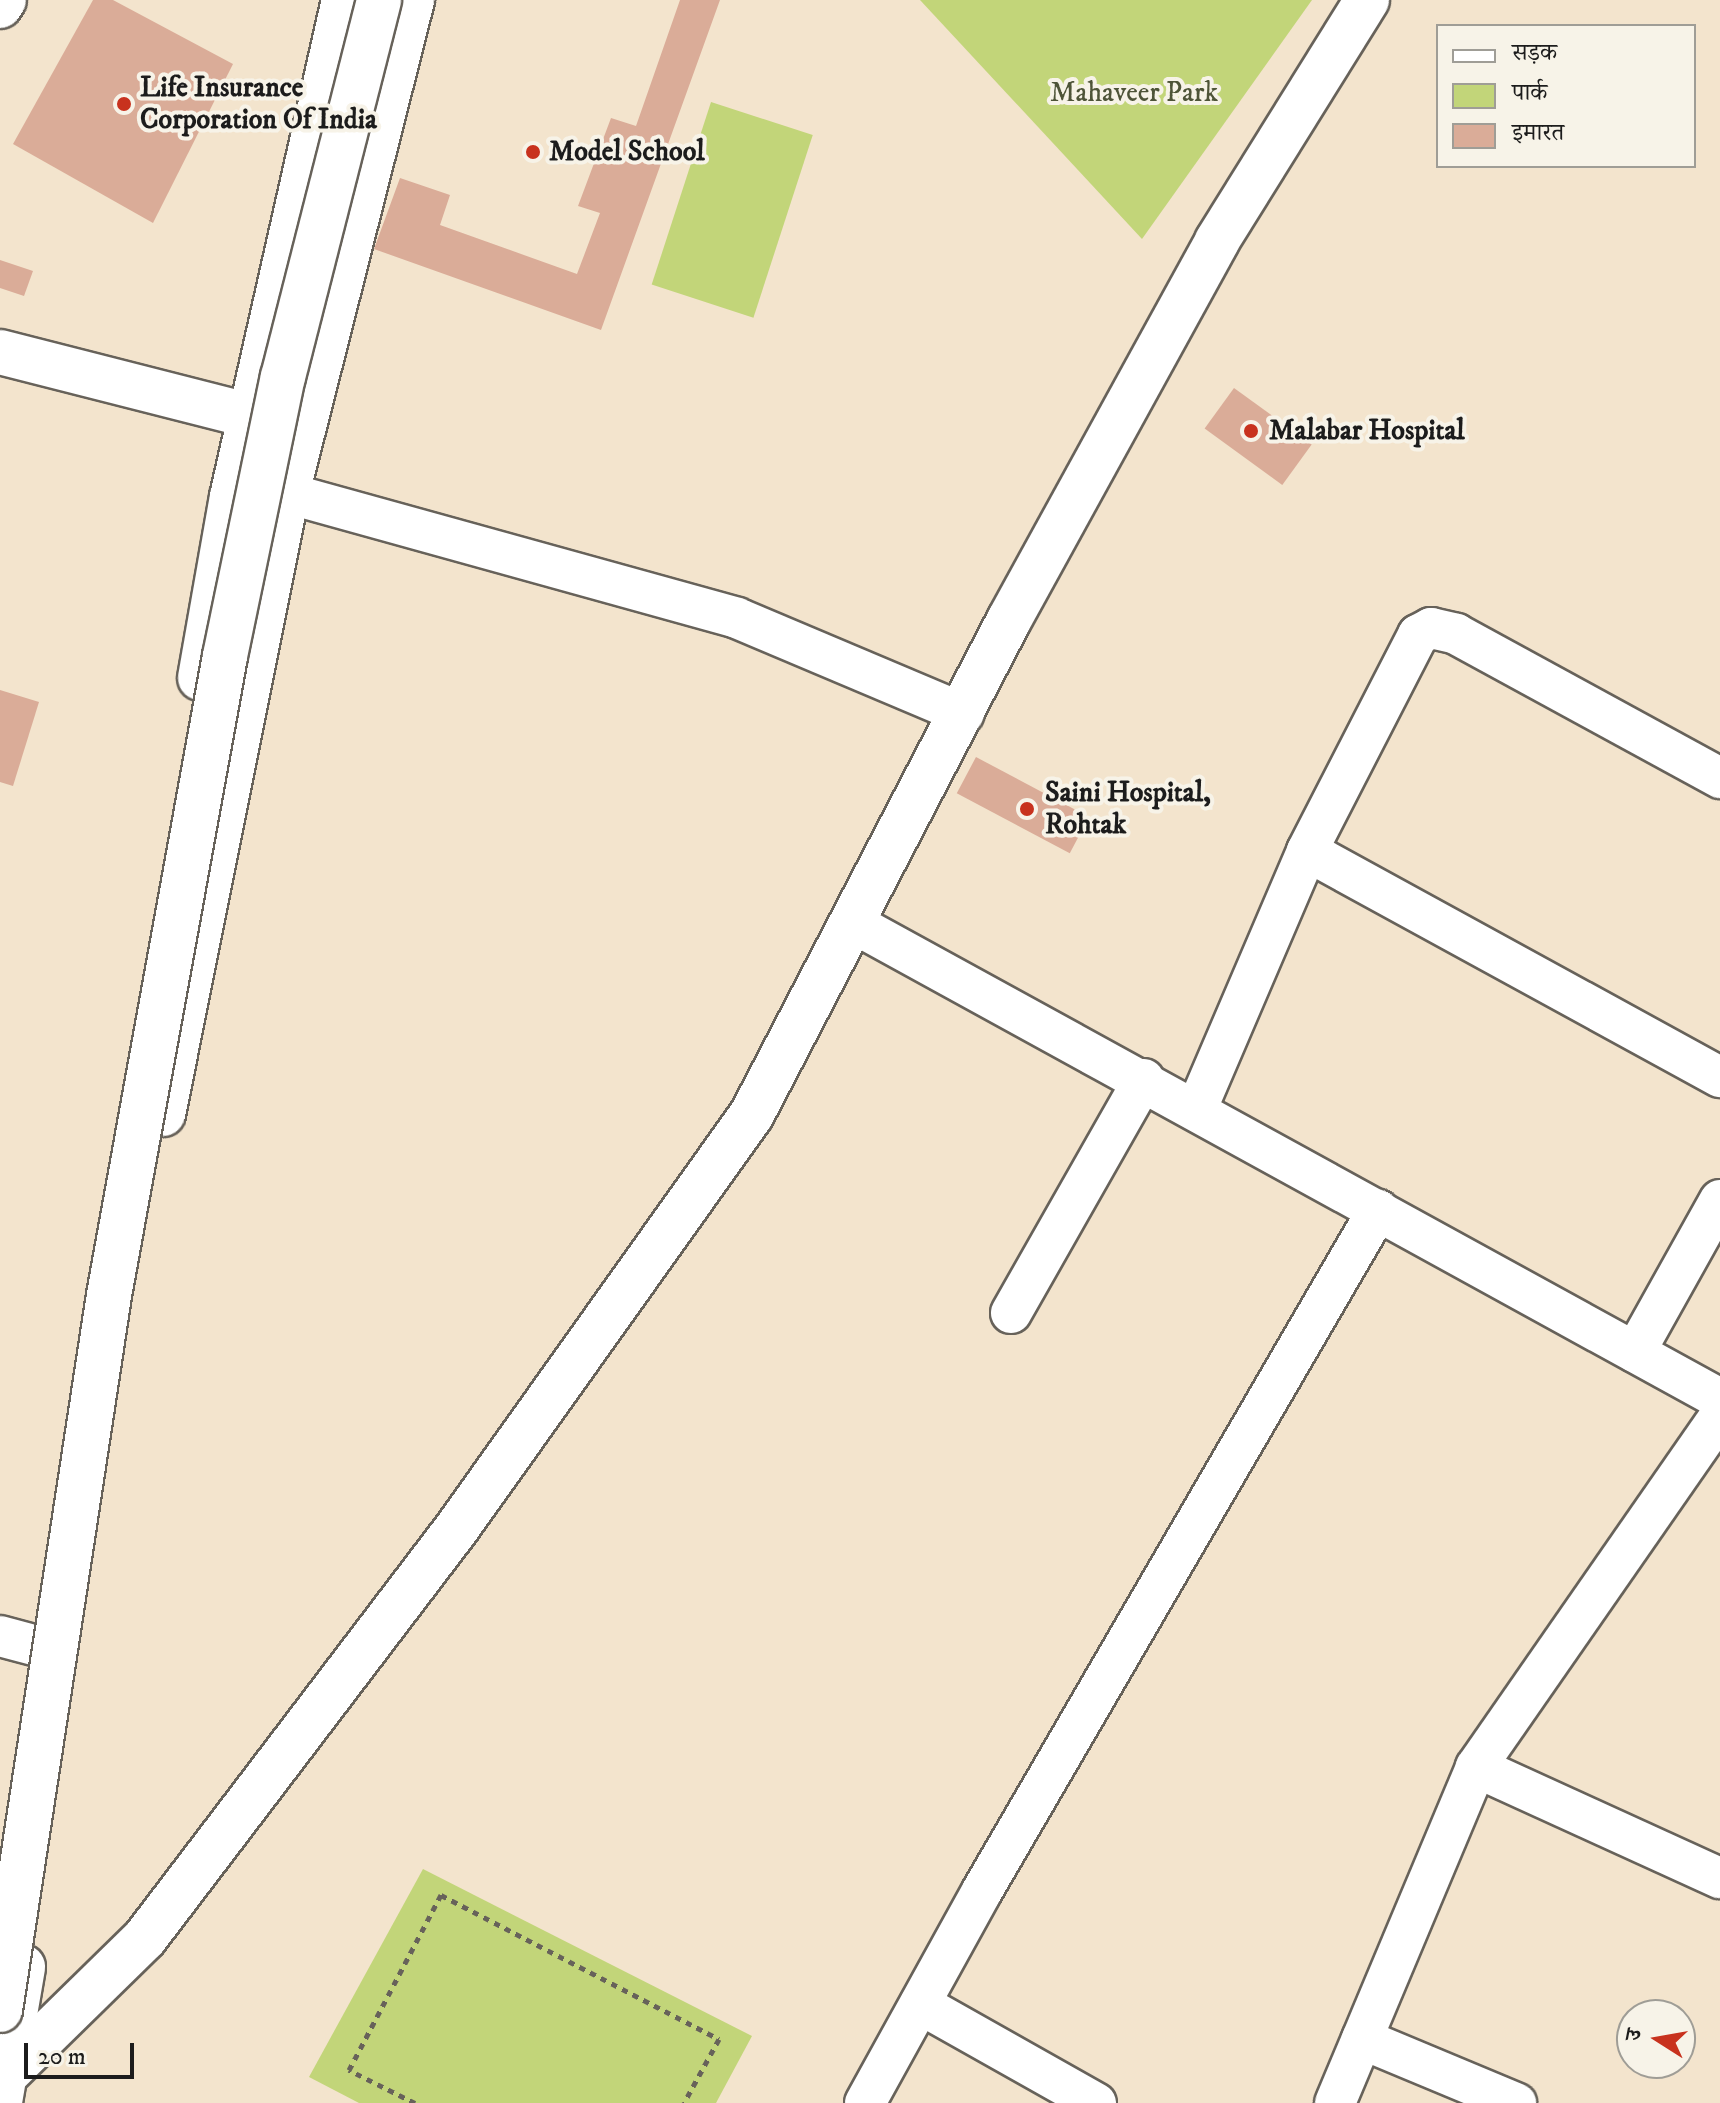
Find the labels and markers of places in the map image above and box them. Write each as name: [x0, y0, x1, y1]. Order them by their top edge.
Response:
place label: Life Insurance Corporation Of India: [140, 71, 377, 137]
marker: Life Insurance Corporation Of India: [115, 95, 133, 113]
place label: Model School: [549, 135, 705, 169]
marker: Model School: [524, 143, 542, 161]
place label: Malabar Hospital: [1269, 414, 1465, 448]
marker: Malabar Hospital: [1240, 420, 1262, 442]
place label: Saini Hospital, Rohtak: [1045, 776, 1211, 842]
marker: Saini Hospital, Rohtak: [1016, 798, 1038, 820]

